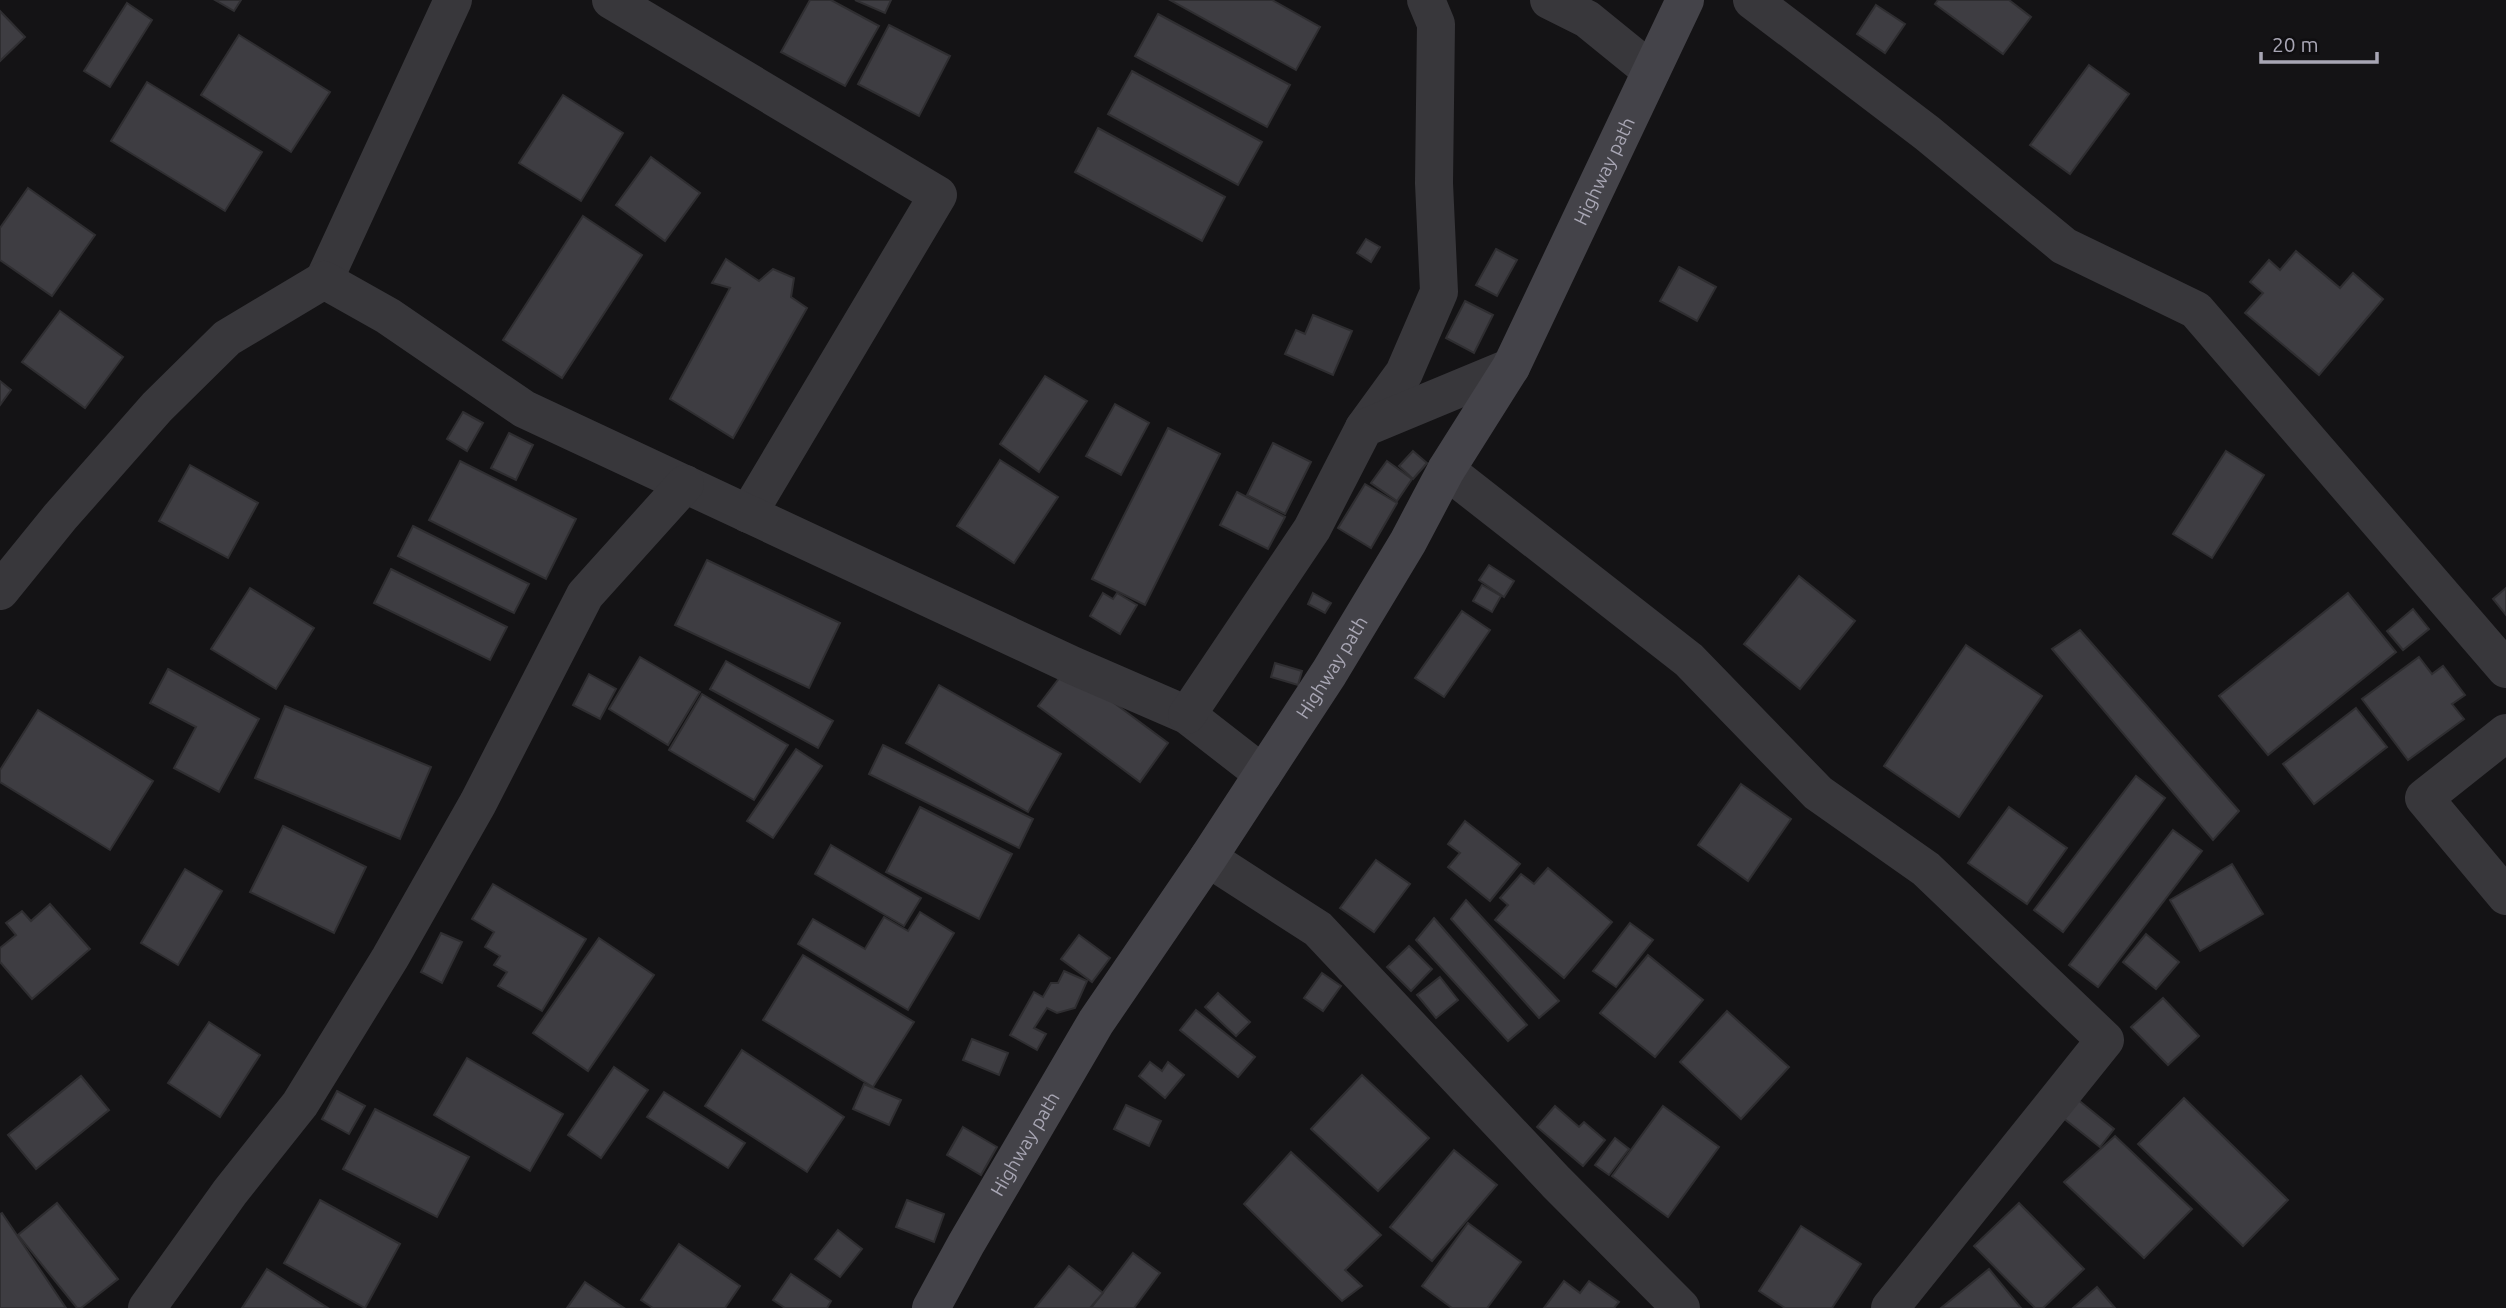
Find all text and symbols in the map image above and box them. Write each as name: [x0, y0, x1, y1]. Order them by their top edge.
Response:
scale bar: [2261, 21, 2376, 65]
text: 20 m: [2272, 32, 2319, 56]
street label: Highway path: [1569, 113, 1639, 228]
street label: Highway path: [1291, 612, 1372, 723]
street label: Highway path: [986, 1088, 1064, 1200]

